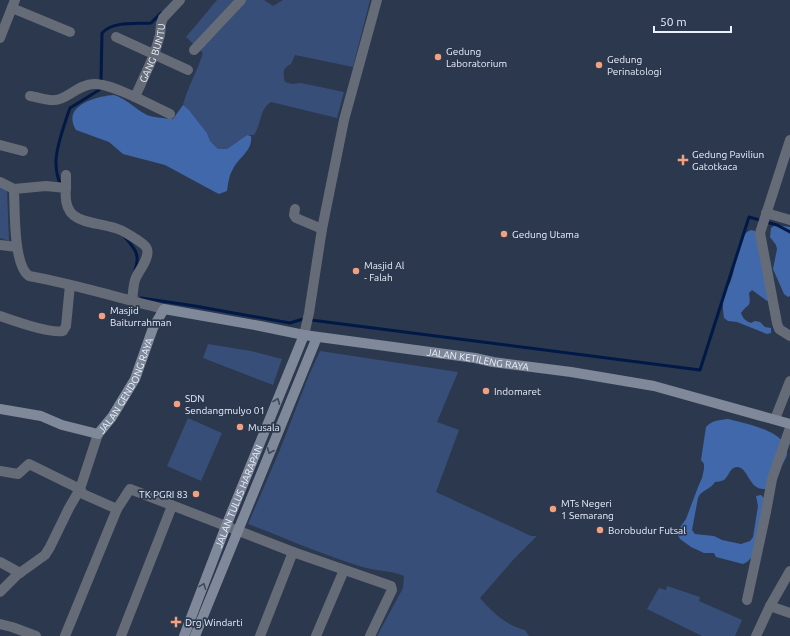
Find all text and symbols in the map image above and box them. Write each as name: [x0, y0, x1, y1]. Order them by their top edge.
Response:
scale bar: [654, 8, 731, 34]
text: 50 m: [660, 15, 687, 28]
street label: GANG BUNTU: [137, 23, 167, 84]
place label: Gedung Laboratorium: [446, 46, 507, 69]
marker: Gedung Laboratorium: [433, 52, 443, 62]
place label: Gedung Perinatologi: [607, 54, 662, 77]
marker: Gedung Perinatologi: [594, 60, 604, 70]
place label: Gedung Paviliun Gatotkaca: [692, 149, 764, 172]
marker: Gedung Paviliun Gatotkaca: [677, 154, 689, 166]
marker: Gedung Utama: [499, 229, 509, 239]
place label: Gedung Utama: [512, 229, 579, 240]
place label: Masjid Al - Falah: [364, 260, 405, 283]
marker: Masjid Al - Falah: [351, 266, 361, 276]
place label: Masjid Baiturrahman: [110, 305, 171, 328]
marker: Masjid Baiturrahman: [97, 311, 107, 321]
street label: JALAN GENDONG RAYA: [96, 336, 155, 435]
street label: JALAN KETILENG RAYA: [426, 346, 530, 372]
marker: Indomaret: [481, 386, 491, 396]
place label: Indomaret: [494, 386, 541, 397]
place label: SDN Sendangmulyo 01: [185, 393, 265, 416]
one-way arrow: [272, 397, 280, 405]
marker: SDN Sendangmulyo 01: [172, 399, 182, 409]
marker: Musala: [235, 422, 245, 432]
place label: Musala: [248, 422, 280, 433]
street label: JALAN TULUS HARAPAN: [213, 443, 264, 549]
one-way arrow: [267, 447, 275, 454]
place label: TK PGRI 83: [139, 489, 188, 500]
marker: TK PGRI 83: [191, 489, 201, 499]
place label: MTs Negeri 1 Semarang: [561, 498, 614, 521]
marker: MTs Negeri 1 Semarang: [548, 504, 558, 514]
marker: Borobudur Futsal: [595, 525, 605, 535]
place label: Borobudur Futsal: [608, 525, 686, 536]
one-way arrow: [199, 583, 207, 590]
marker: Drg Windarti: [170, 616, 182, 628]
place label: Drg Windarti: [185, 617, 243, 628]

